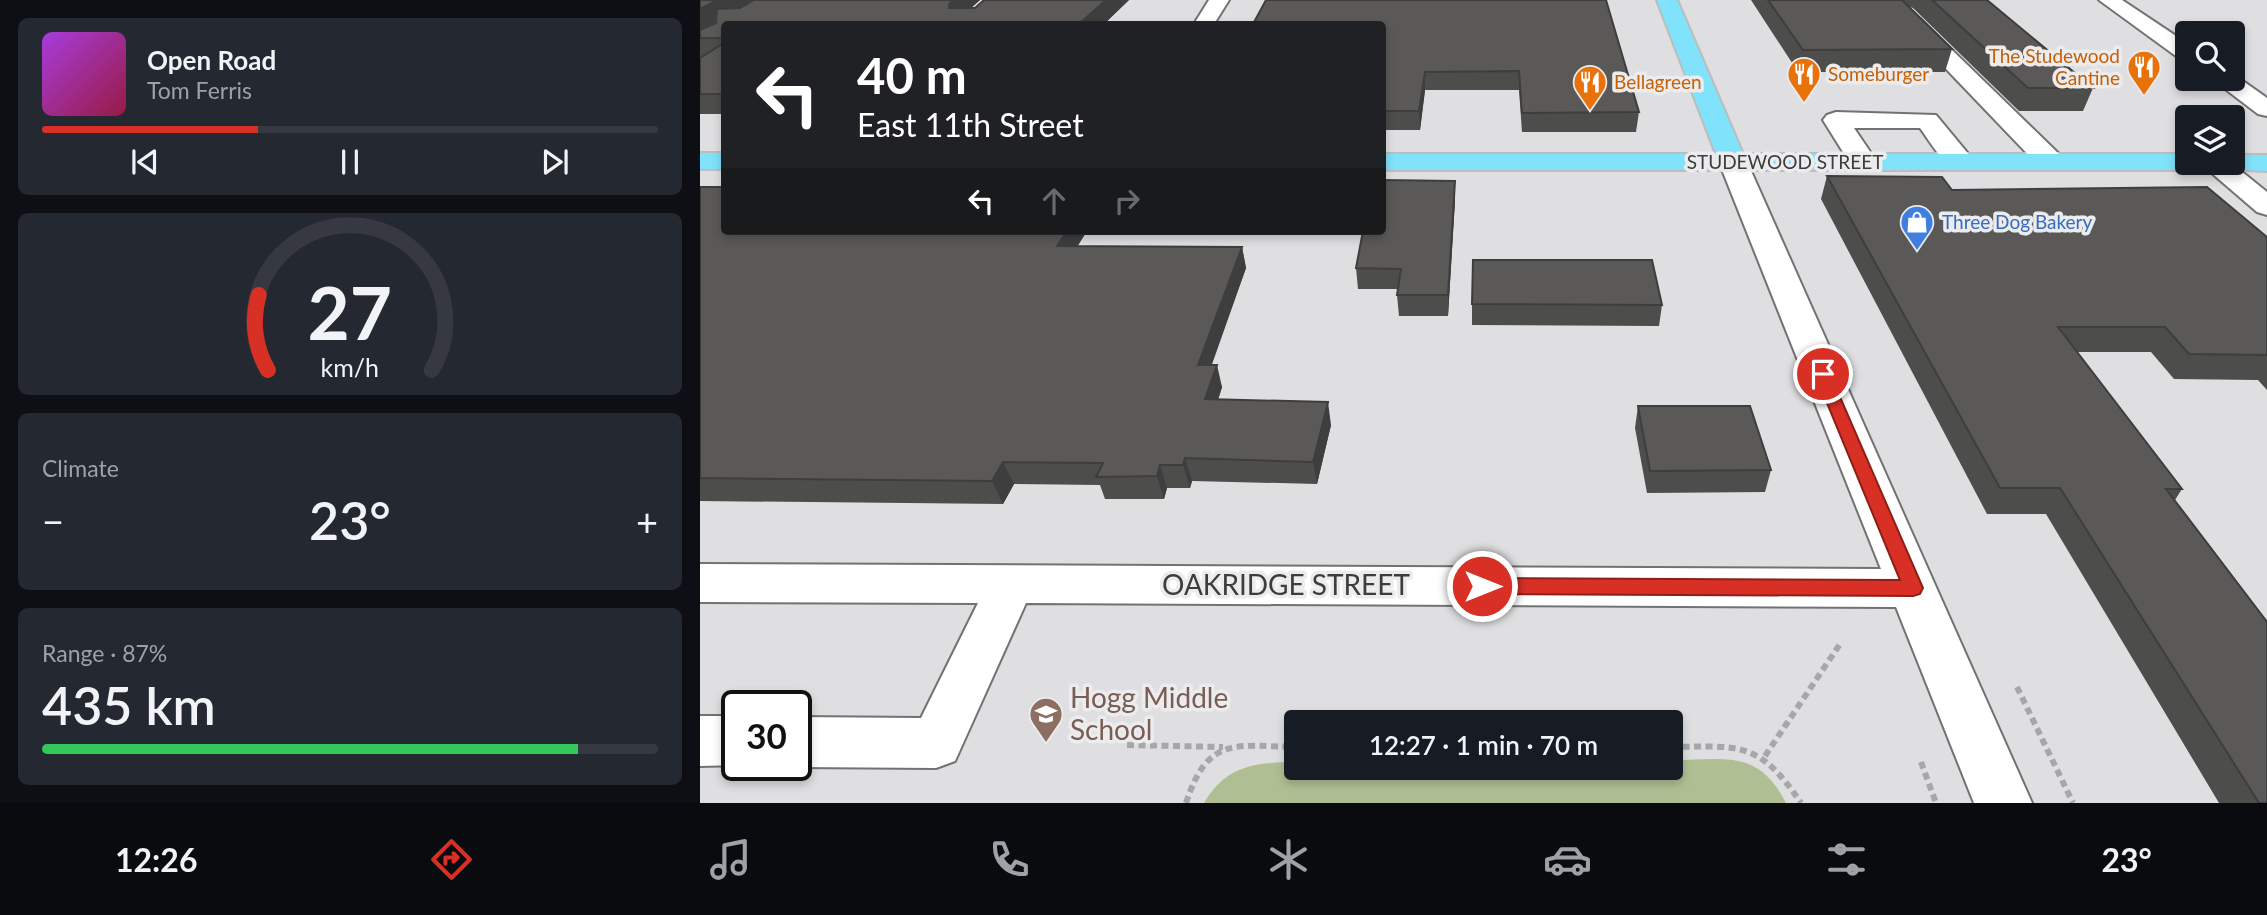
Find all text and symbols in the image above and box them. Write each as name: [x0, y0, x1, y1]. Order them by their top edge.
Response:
map controls: [2175, 21, 2245, 175]
button: search: [2175, 21, 2245, 91]
text: Open Road: [147, 44, 276, 76]
place label: The Studewood Cantine: [1989, 44, 2120, 89]
text: 40 m: [857, 46, 967, 104]
restaurant icon: The Studewood Cantine: [2125, 48, 2163, 97]
icon: left: [742, 49, 833, 140]
restaurant icon: Someburger: [1785, 55, 1823, 104]
place label: Someburger: [1828, 62, 1929, 85]
restaurant icon: Bellagreen: [1571, 63, 1609, 112]
place label: Bellagreen: [1614, 70, 1702, 93]
text: Tom Ferris: [147, 76, 252, 104]
text: East 11th Street: [857, 105, 1084, 144]
button: layers: [2175, 105, 2245, 175]
icon: previous: [126, 143, 164, 181]
icon: pause: [331, 143, 369, 181]
icon: next: [536, 143, 574, 181]
street label: STUDEWOOD STREET: [1687, 150, 1883, 173]
icon: left: [962, 182, 1000, 220]
icon: ahead: [1035, 182, 1073, 220]
icon: right: [1108, 182, 1146, 220]
shop icon: Three Dog Bakery: [1898, 203, 1936, 252]
place label: Three Dog Bakery: [1942, 210, 2093, 233]
text: 27: [308, 268, 392, 356]
pin: [1793, 344, 1853, 404]
text: km/h: [321, 352, 379, 382]
icon: arrive: [1804, 355, 1842, 393]
text: Climate: [42, 454, 119, 482]
text: 23°: [309, 489, 391, 551]
text: −: [42, 498, 64, 544]
text: +: [636, 498, 658, 544]
position arrow: [1445, 549, 1519, 623]
street label: OAKRIDGE STREET: [1162, 567, 1410, 601]
text: Range · 87%: [42, 639, 167, 667]
text: 435 km: [42, 674, 216, 736]
place label: Hogg Middle School: [1070, 680, 1228, 746]
speed limit sign: 30: [721, 690, 812, 781]
school or university icon: Hogg Middle School: [1027, 695, 1065, 744]
text: 12:27 · 1 min · 70 m: [1369, 729, 1598, 761]
icon: directions: [427, 835, 476, 884]
icon: music: [706, 835, 755, 884]
icon: phone: [985, 835, 1034, 884]
icon: climate: [1264, 835, 1313, 884]
icon: car: [1543, 835, 1592, 884]
icon: filters: [1822, 835, 1871, 884]
text: 12:26: [115, 840, 197, 879]
text: 23°: [2101, 840, 2152, 879]

